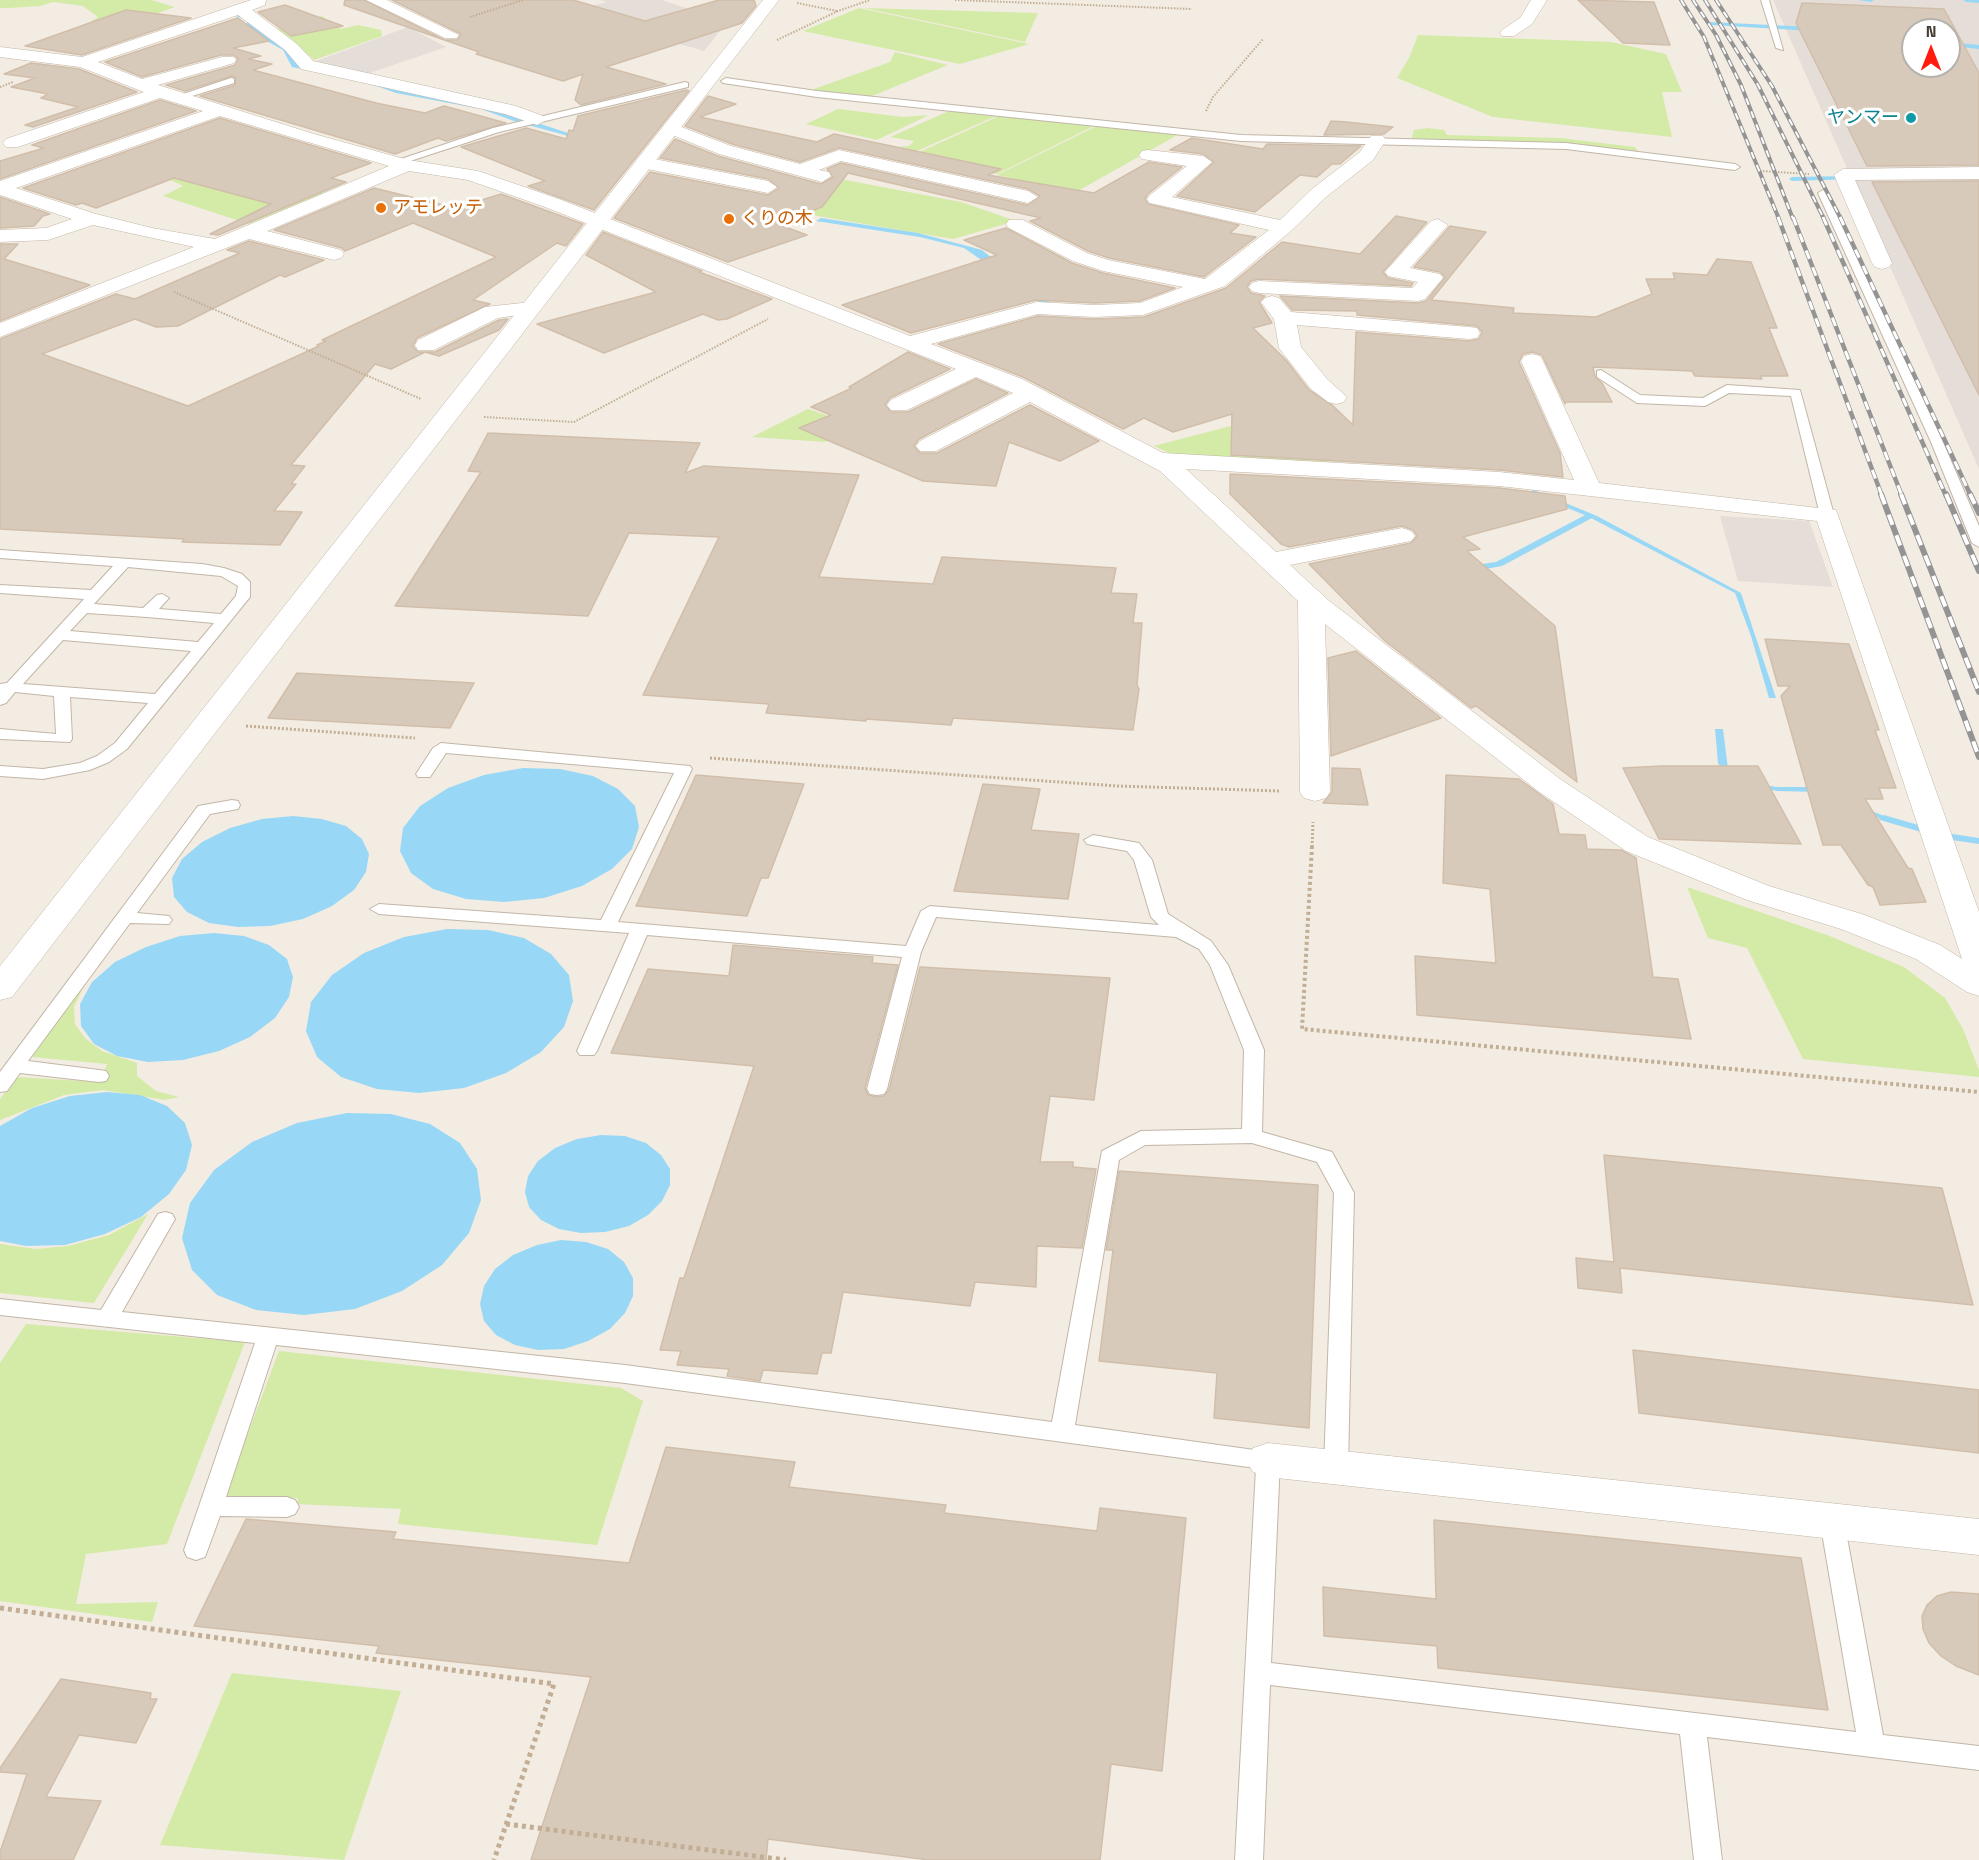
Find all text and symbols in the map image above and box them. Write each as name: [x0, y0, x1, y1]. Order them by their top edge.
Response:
north arrow: [1901, 18, 1961, 78]
text: N: [1926, 21, 1936, 42]
place label: ヤンマー: [1827, 107, 1899, 129]
marker: ヤンマー: [1904, 111, 1918, 125]
place label: アモレッテ: [393, 197, 483, 219]
marker: アモレッテ: [374, 201, 388, 215]
place label: くりの木: [741, 208, 813, 230]
marker: くりの木: [722, 212, 736, 226]

